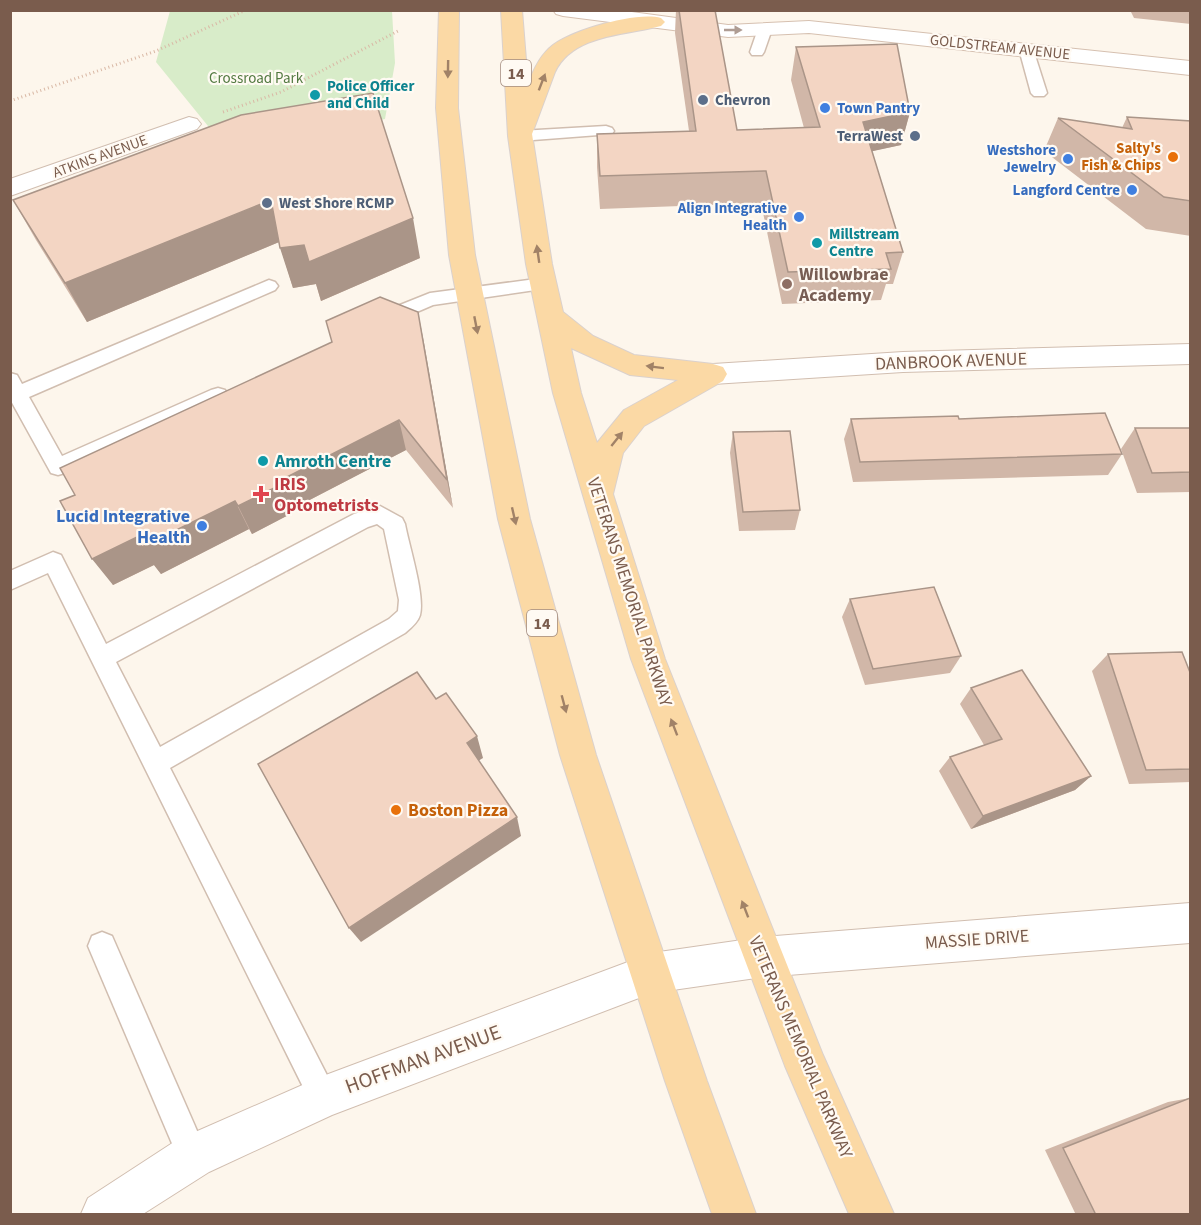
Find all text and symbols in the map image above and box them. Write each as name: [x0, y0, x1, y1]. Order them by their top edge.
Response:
one-way arrow: [724, 25, 743, 35]
street label: GOLDSTREAM AVENUE: [929, 30, 1071, 65]
one-way arrow: [443, 59, 452, 78]
road number: 14: [501, 60, 531, 86]
park label: Crossroad Park: [209, 68, 304, 89]
one-way arrow: [537, 72, 547, 90]
place label: Police Officer and Child: [327, 76, 414, 114]
marker: Police Officer and Child: [308, 88, 322, 102]
place label: Chevron: [715, 90, 771, 111]
marker: Chevron: [696, 93, 710, 107]
place label: Town Pantry: [837, 98, 920, 119]
marker: Town Pantry: [818, 101, 832, 115]
place label: TerraWest: [837, 126, 903, 147]
marker: TerraWest: [908, 129, 922, 143]
street label: ATKINS AVENUE: [50, 130, 151, 183]
place label: Salty's Fish & Chips: [1081, 138, 1161, 176]
place label: Westshore Jewelry: [987, 140, 1056, 178]
marker: Salty's Fish & Chips: [1166, 150, 1180, 164]
marker: Westshore Jewelry: [1061, 152, 1075, 166]
place label: Langford Centre: [1013, 180, 1120, 201]
marker: Langford Centre: [1125, 183, 1139, 197]
place label: West Shore RCMP: [279, 193, 394, 214]
marker: West Shore RCMP: [260, 196, 274, 210]
place label: Align Integrative Health: [677, 198, 787, 236]
marker: Align Integrative Health: [792, 210, 806, 224]
place label: Millstream Centre: [829, 224, 899, 262]
marker: Millstream Centre: [810, 236, 824, 250]
one-way arrow: [533, 244, 542, 263]
place label: Willowbrae Academy: [798, 262, 889, 308]
marker: Willowbrae Academy: [780, 277, 794, 291]
one-way arrow: [472, 316, 481, 335]
street label: DANBROOK AVENUE: [875, 346, 1027, 377]
one-way arrow: [645, 363, 664, 372]
one-way arrow: [610, 431, 623, 447]
place label: Amroth Centre: [274, 449, 391, 474]
marker: Amroth Centre: [256, 454, 270, 468]
place label: IRIS Optometrists: [274, 472, 379, 518]
street label: VETERANS MEMORIAL PARKWAY: [581, 475, 679, 710]
marker: IRIS Optometrists: [252, 485, 270, 503]
place label: Lucid Integrative Health: [56, 504, 190, 550]
one-way arrow: [510, 507, 519, 526]
marker: Lucid Integrative Health: [195, 519, 209, 533]
road number: 14: [527, 610, 557, 636]
one-way arrow: [560, 695, 570, 714]
one-way arrow: [669, 718, 679, 736]
place label: Boston Pizza: [408, 798, 508, 823]
marker: Boston Pizza: [389, 803, 403, 817]
one-way arrow: [739, 900, 749, 918]
street label: MASSIE DRIVE: [924, 923, 1030, 956]
street label: VETERANS MEMORIAL PARKWAY: [742, 932, 859, 1163]
street label: HOFFMAN AVENUE: [341, 1017, 505, 1101]

